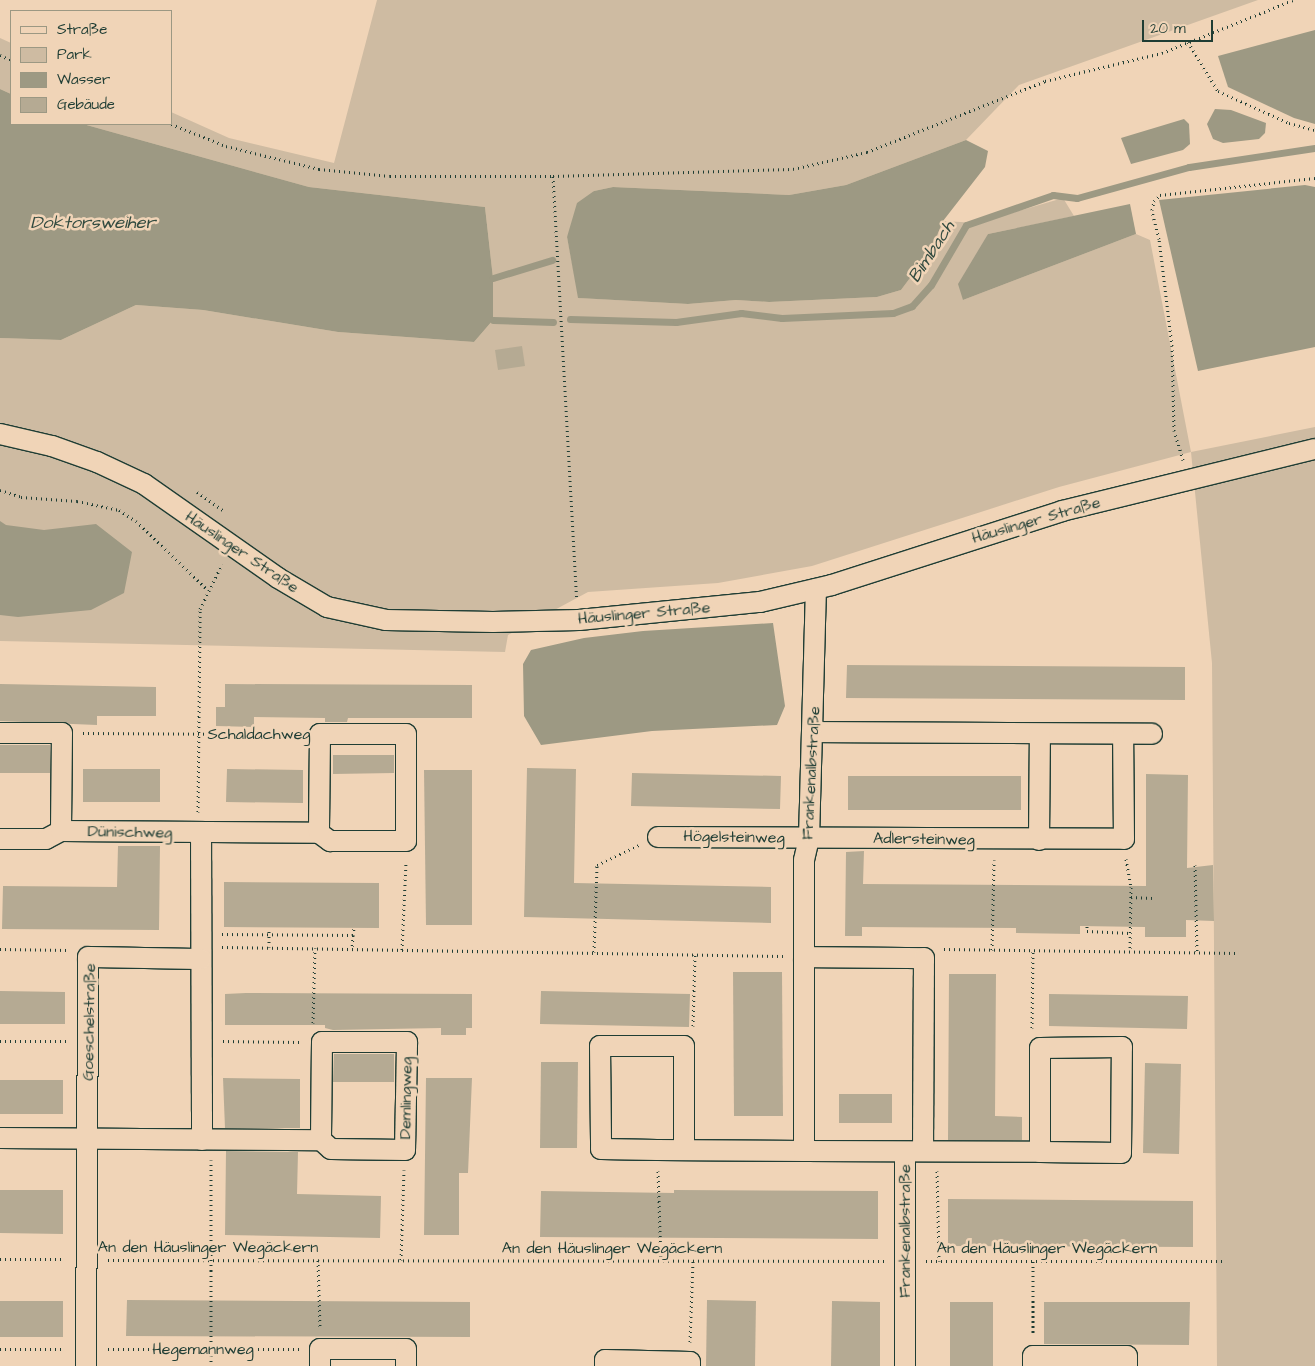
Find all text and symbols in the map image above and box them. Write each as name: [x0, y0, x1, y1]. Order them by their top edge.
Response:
legend: [10, 10, 172, 125]
scale bar: [1145, 10, 1216, 42]
text: 20 m: [1150, 18, 1186, 39]
text: Straße: [57, 19, 107, 40]
text: Park: [57, 44, 92, 65]
text: Wasser: [57, 69, 110, 90]
text: Gebäude: [57, 94, 115, 115]
water label: Doktorsweiher: [31, 212, 155, 234]
water label: Bimbach: [904, 217, 960, 287]
street label: Häuslinger Straße: [970, 492, 1102, 548]
street label: Häuslinger Straße: [182, 507, 302, 597]
street label: Häuslinger Straße: [577, 598, 711, 628]
street label: Frankenalbstraße: [798, 706, 824, 840]
street label: Schaldachweg: [207, 724, 311, 744]
street label: Dünischweg: [87, 822, 173, 842]
street label: Högelsteinweg: [683, 827, 785, 847]
street label: Adlersteinweg: [873, 829, 975, 849]
street label: Goeschelstraße: [78, 963, 100, 1081]
street label: Demlingweg: [396, 1057, 416, 1139]
street label: Frankenalbstraße: [895, 1164, 915, 1298]
street label: An den Häuslinger Wegäckern: [98, 1237, 318, 1257]
street label: An den Häuslinger Wegäckern: [502, 1238, 722, 1258]
street label: An den Häuslinger Wegäckern: [937, 1238, 1157, 1258]
street label: Hegemannweg: [152, 1339, 254, 1359]

